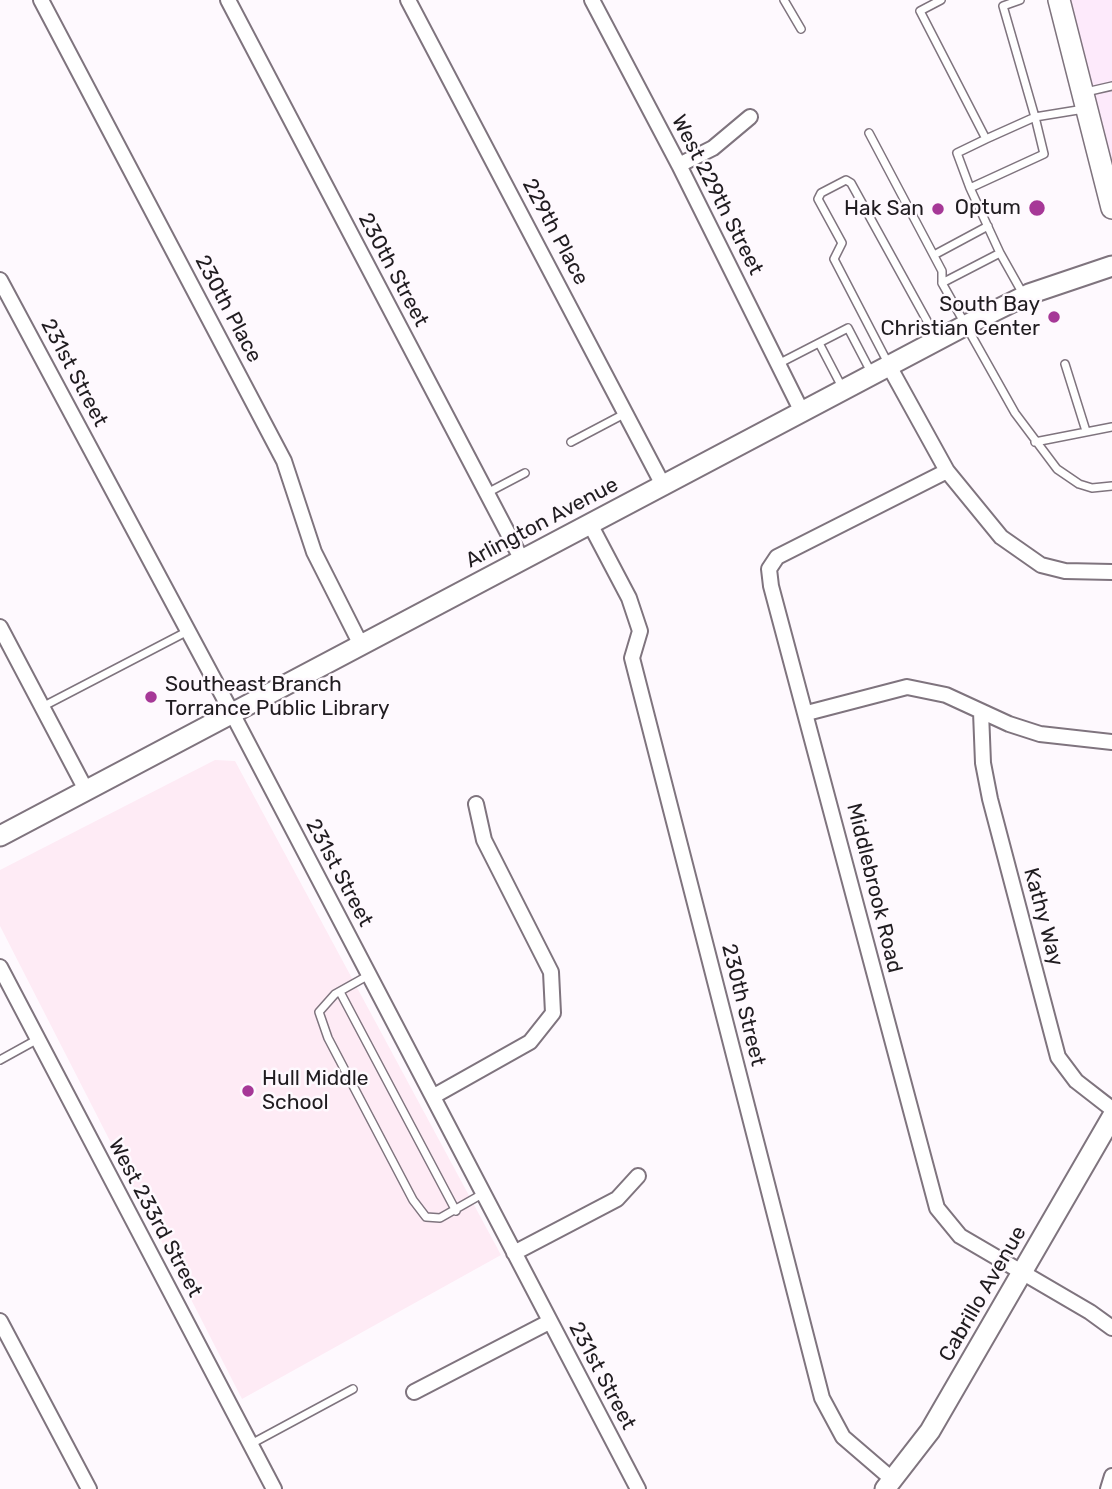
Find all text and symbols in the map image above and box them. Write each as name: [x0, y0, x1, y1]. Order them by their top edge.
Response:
street label: West 229th Street: [666, 111, 768, 279]
street label: 229th Place: [516, 175, 594, 289]
place label: Optum: [955, 195, 1021, 221]
place label: Hak San: [844, 196, 924, 222]
marker: Optum: [1027, 198, 1047, 218]
marker: Hak San: [930, 201, 946, 217]
street label: 230th Street: [353, 209, 433, 331]
street label: 230th Place: [189, 251, 267, 367]
place label: South Bay Christian Center: [880, 292, 1040, 342]
marker: South Bay Christian Center: [1046, 309, 1062, 325]
street label: 231st Street: [35, 315, 113, 431]
street label: Arlington Avenue: [461, 472, 623, 574]
place label: Southeast Branch Torrance Public Library: [165, 672, 390, 722]
marker: Southeast Branch Torrance Public Library: [143, 689, 159, 705]
street label: Middlebrook Road: [841, 801, 907, 975]
street label: 231st Street: [300, 815, 378, 931]
street label: Kathy Way: [1018, 865, 1068, 969]
street label: 230th Street: [716, 941, 770, 1069]
place label: Hull Middle School: [262, 1066, 369, 1116]
marker: Hull Middle School: [240, 1083, 256, 1099]
street label: West 233rd Street: [103, 1134, 207, 1302]
street label: Cabrillo Avenue: [934, 1222, 1032, 1366]
street label: 231st Street: [563, 1318, 641, 1434]

